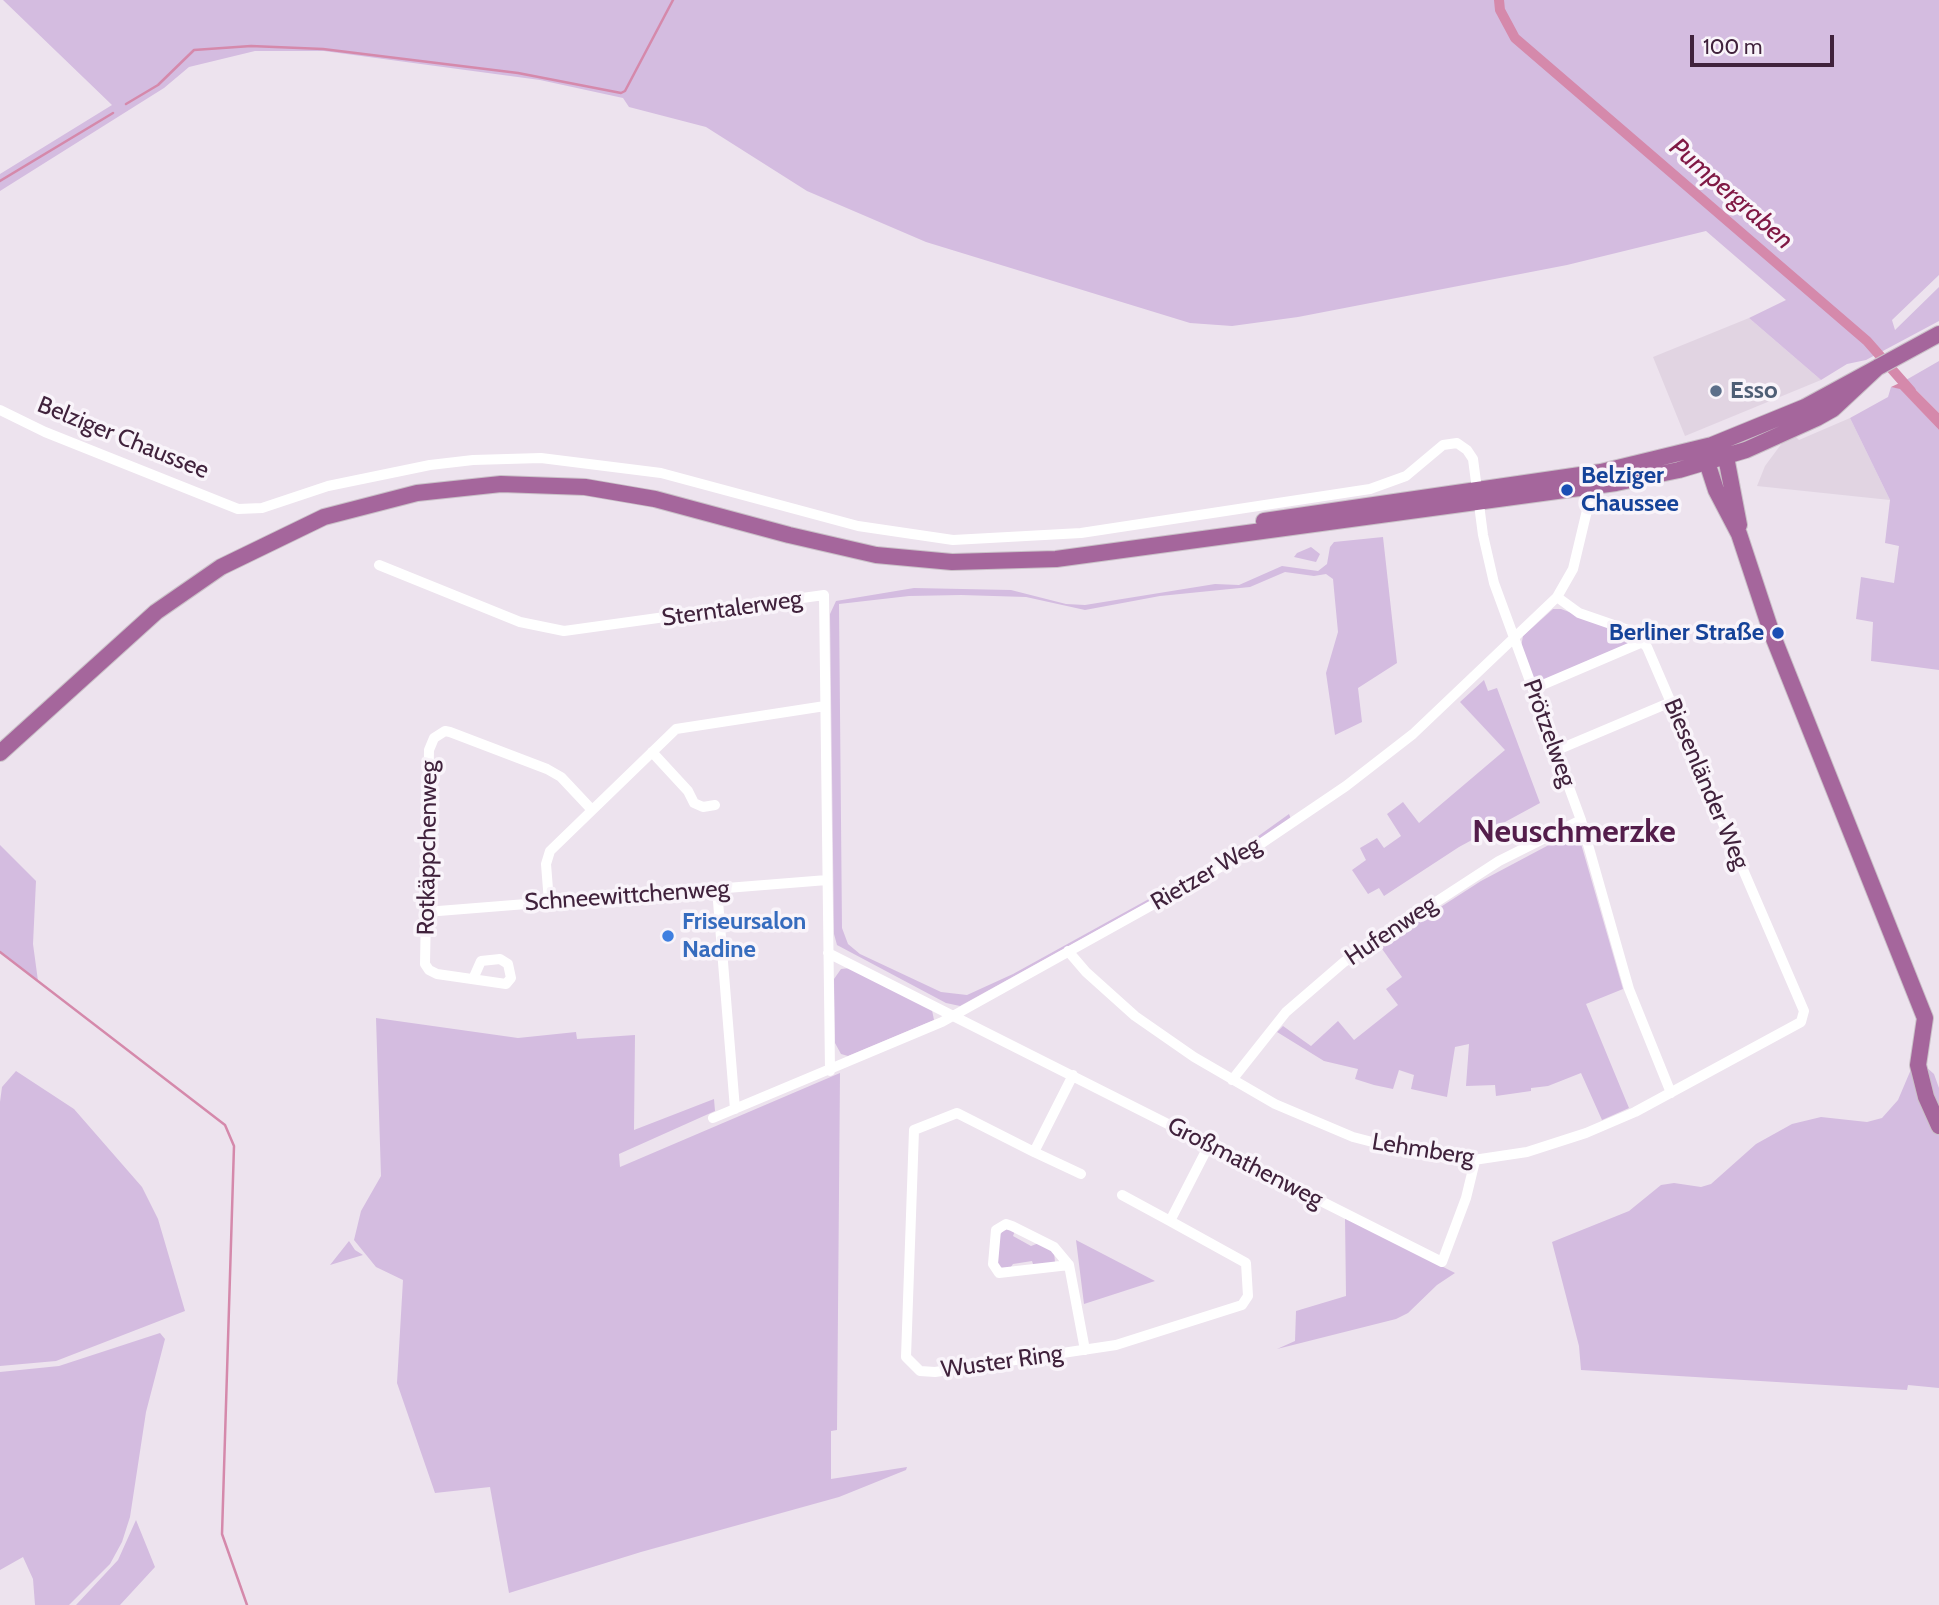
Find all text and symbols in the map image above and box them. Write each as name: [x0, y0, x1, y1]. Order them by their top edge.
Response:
scale bar: [1694, 21, 1838, 65]
text: 100 m: [1703, 34, 1762, 59]
water label: Pumpergraben: [1663, 132, 1799, 256]
place label: Esso: [1730, 377, 1778, 405]
marker: Esso: [1708, 383, 1724, 399]
street label: Belziger Chaussee: [33, 391, 213, 485]
place label: Belziger Chaussee: [1581, 462, 1679, 518]
marker: Belziger Chaussee: [1559, 482, 1575, 498]
street label: Sterntalerweg: [660, 585, 804, 633]
place label: Berliner Straße: [1609, 619, 1764, 647]
marker: Berliner Straße: [1770, 625, 1786, 641]
street label: Prötzelweg: [1516, 675, 1582, 791]
street label: Biesenländer Weg: [1657, 694, 1755, 874]
street label: Rotkäppchenweg: [412, 760, 444, 936]
district label: Neuschmerzke: [1472, 814, 1676, 852]
street label: Rietzer Weg: [1146, 831, 1266, 917]
street label: Schneewittchenweg: [524, 874, 730, 918]
street label: Hufenweg: [1340, 890, 1442, 972]
place label: Friseursalon Nadine: [682, 908, 806, 964]
marker: Friseursalon Nadine: [660, 928, 676, 944]
street label: Großmathenweg: [1162, 1111, 1328, 1215]
street label: Lehmberg: [1370, 1128, 1476, 1172]
street label: Wuster Ring: [939, 1339, 1065, 1385]

